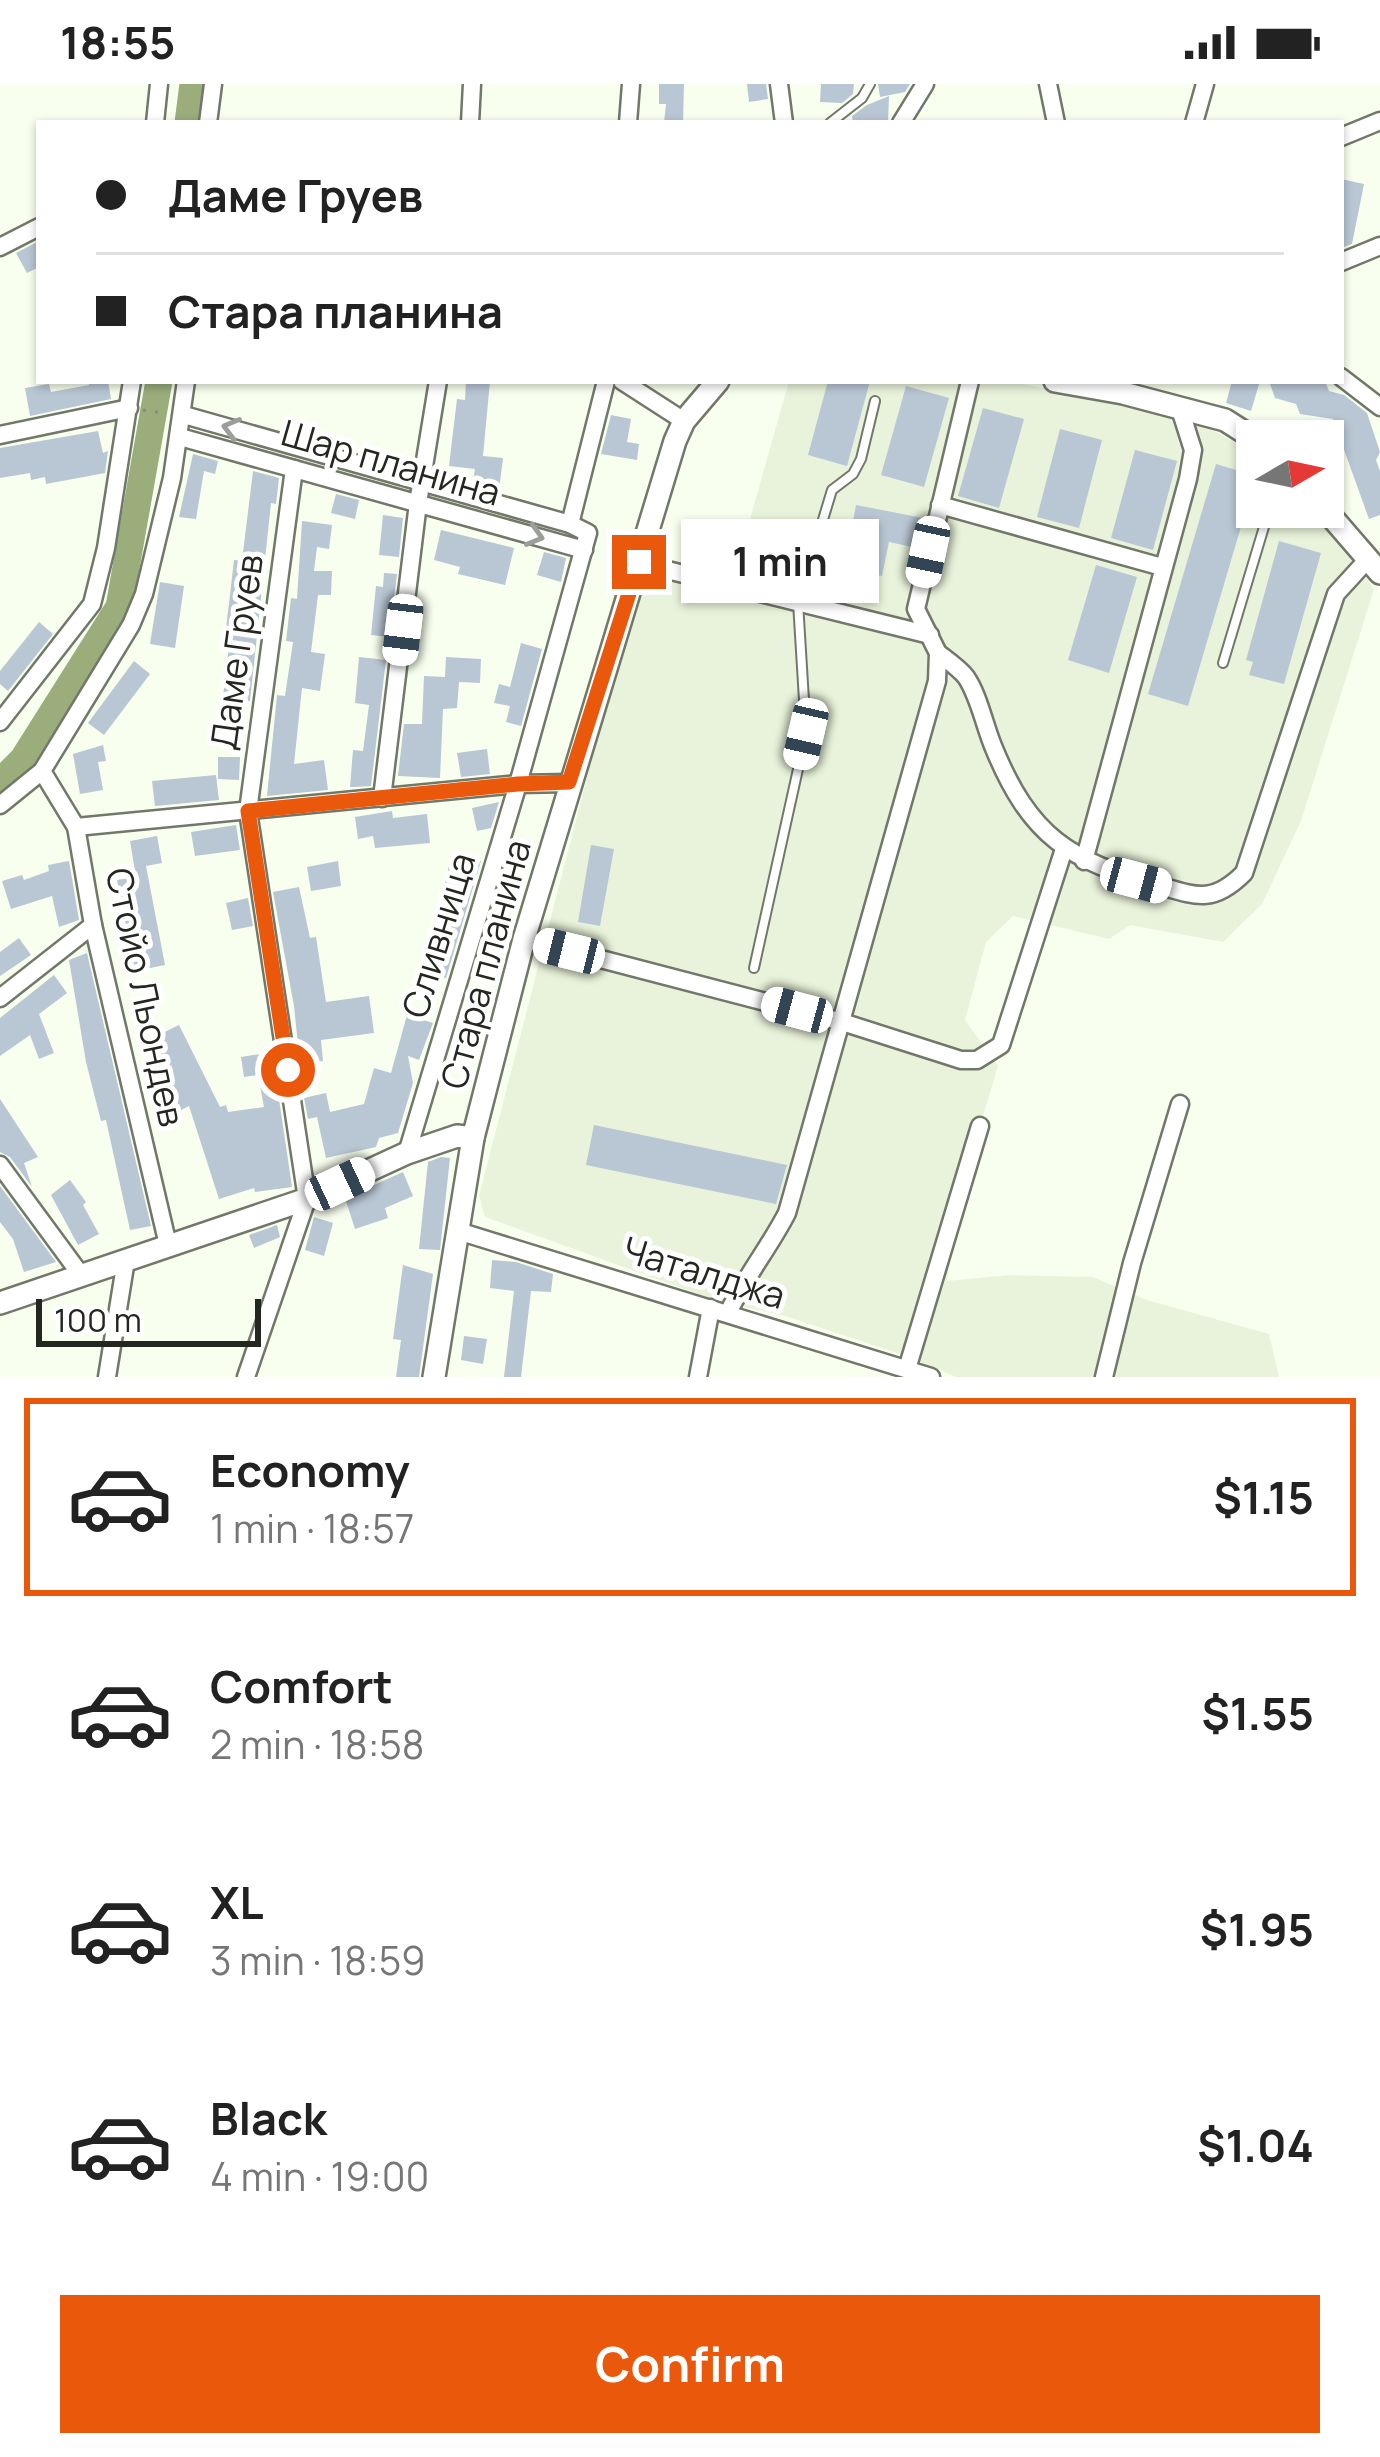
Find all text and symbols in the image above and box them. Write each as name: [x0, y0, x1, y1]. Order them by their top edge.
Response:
text: 18:55: [60, 11, 175, 73]
text: Даме Груев: [168, 164, 423, 226]
text: Стара планина: [168, 280, 503, 342]
street label: Шар планина: [276, 407, 506, 517]
one-way arrow: [221, 418, 242, 443]
north arrow: [1236, 420, 1344, 528]
map controls: [1236, 420, 1344, 528]
car: [903, 513, 953, 591]
callout: 1 min: [681, 520, 879, 604]
one-way arrow: [524, 522, 545, 547]
text: 1 min: [732, 534, 828, 588]
route end: [612, 535, 666, 589]
street label: Даме Груев: [198, 551, 274, 753]
car: [381, 592, 425, 668]
car: [780, 695, 832, 773]
street label: Стара планина: [428, 834, 542, 1094]
street label: Сливница: [390, 846, 486, 1024]
car: [1097, 853, 1175, 907]
street label: Стойо Льондев: [95, 863, 197, 1131]
car: [530, 925, 608, 977]
car: [758, 983, 836, 1037]
route start: [261, 1043, 315, 1097]
car: [300, 1152, 380, 1216]
street label: Чаталджа: [617, 1224, 791, 1320]
scale bar: [36, 1293, 261, 1346]
text: 100 m: [54, 1297, 142, 1342]
text: Economy: [210, 1439, 410, 1501]
icon: car: [66, 1443, 174, 1551]
text: $1.15: [1213, 1466, 1314, 1528]
text: 1 min · 18:57: [210, 1501, 414, 1555]
text: Comfort: [210, 1655, 393, 1717]
icon: car: [66, 1659, 174, 1767]
text: $1.55: [1201, 1682, 1314, 1744]
text: 2 min · 18:58: [210, 1717, 424, 1771]
text: XL: [210, 1871, 264, 1933]
icon: car: [66, 1875, 174, 1983]
text: $1.95: [1200, 1898, 1314, 1960]
text: 3 min · 18:59: [210, 1933, 425, 1987]
text: Black: [210, 2087, 327, 2149]
icon: car: [66, 2091, 174, 2199]
text: $1.04: [1197, 2114, 1314, 2176]
text: 4 min · 19:00: [210, 2149, 429, 2203]
button: Confirm: [60, 2295, 1320, 2433]

